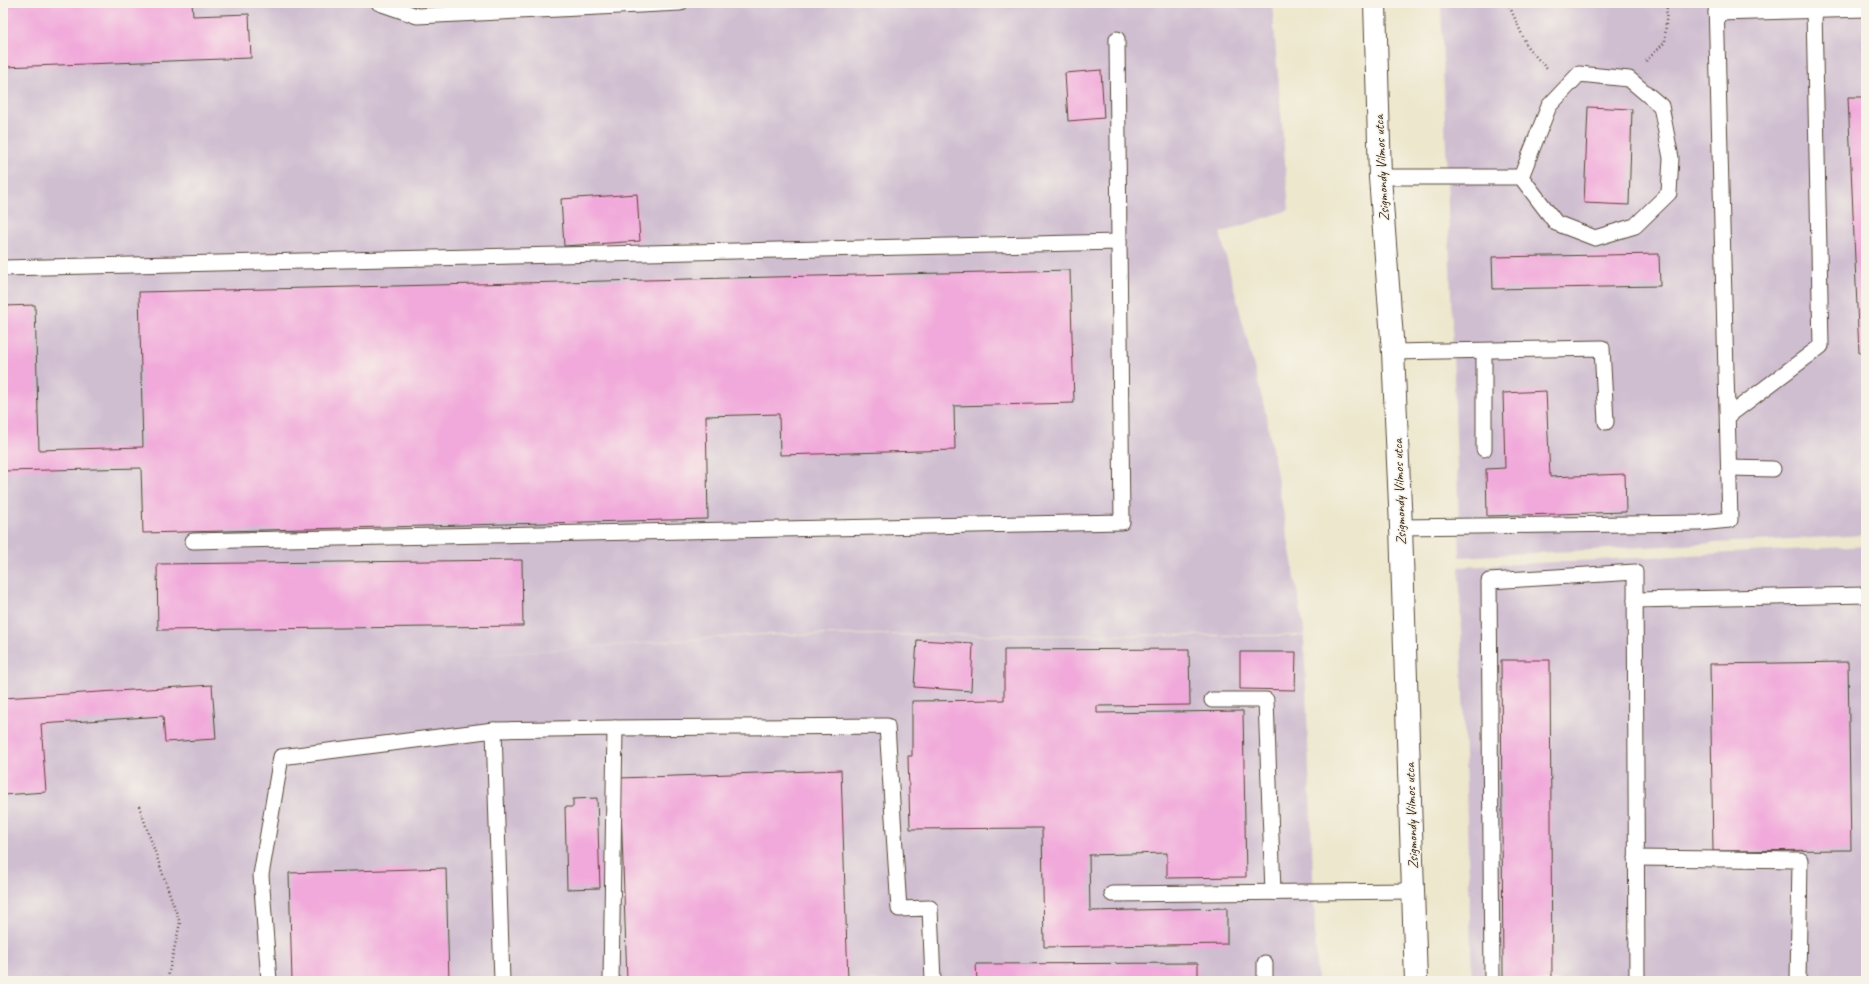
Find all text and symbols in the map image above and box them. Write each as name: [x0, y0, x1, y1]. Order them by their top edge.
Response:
street label: Zsigmondy Vilmos utca: [1370, 113, 1393, 221]
street label: Zsigmondy Vilmos utca: [1389, 437, 1410, 545]
street label: Zsigmondy Vilmos utca: [1401, 761, 1422, 869]

